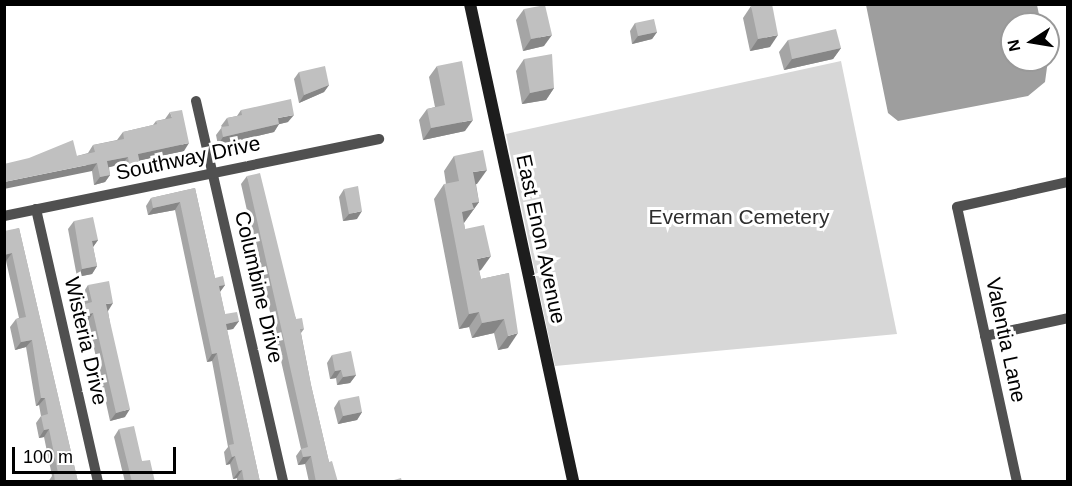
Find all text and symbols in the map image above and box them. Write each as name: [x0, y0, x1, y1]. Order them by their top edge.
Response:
north arrow: [1000, 12, 1060, 72]
text: N: [1004, 38, 1023, 53]
street label: Southway Drive: [113, 130, 263, 186]
street label: East Enon Avenue: [511, 151, 571, 327]
park label: Everman Cemetery: [649, 204, 829, 230]
street label: Columbine Drive: [229, 209, 289, 365]
street label: Wisteria Drive: [59, 275, 113, 407]
street label: Valentia Lane: [980, 275, 1032, 405]
scale bar: [15, 435, 178, 473]
text: 100 m: [23, 447, 73, 467]

